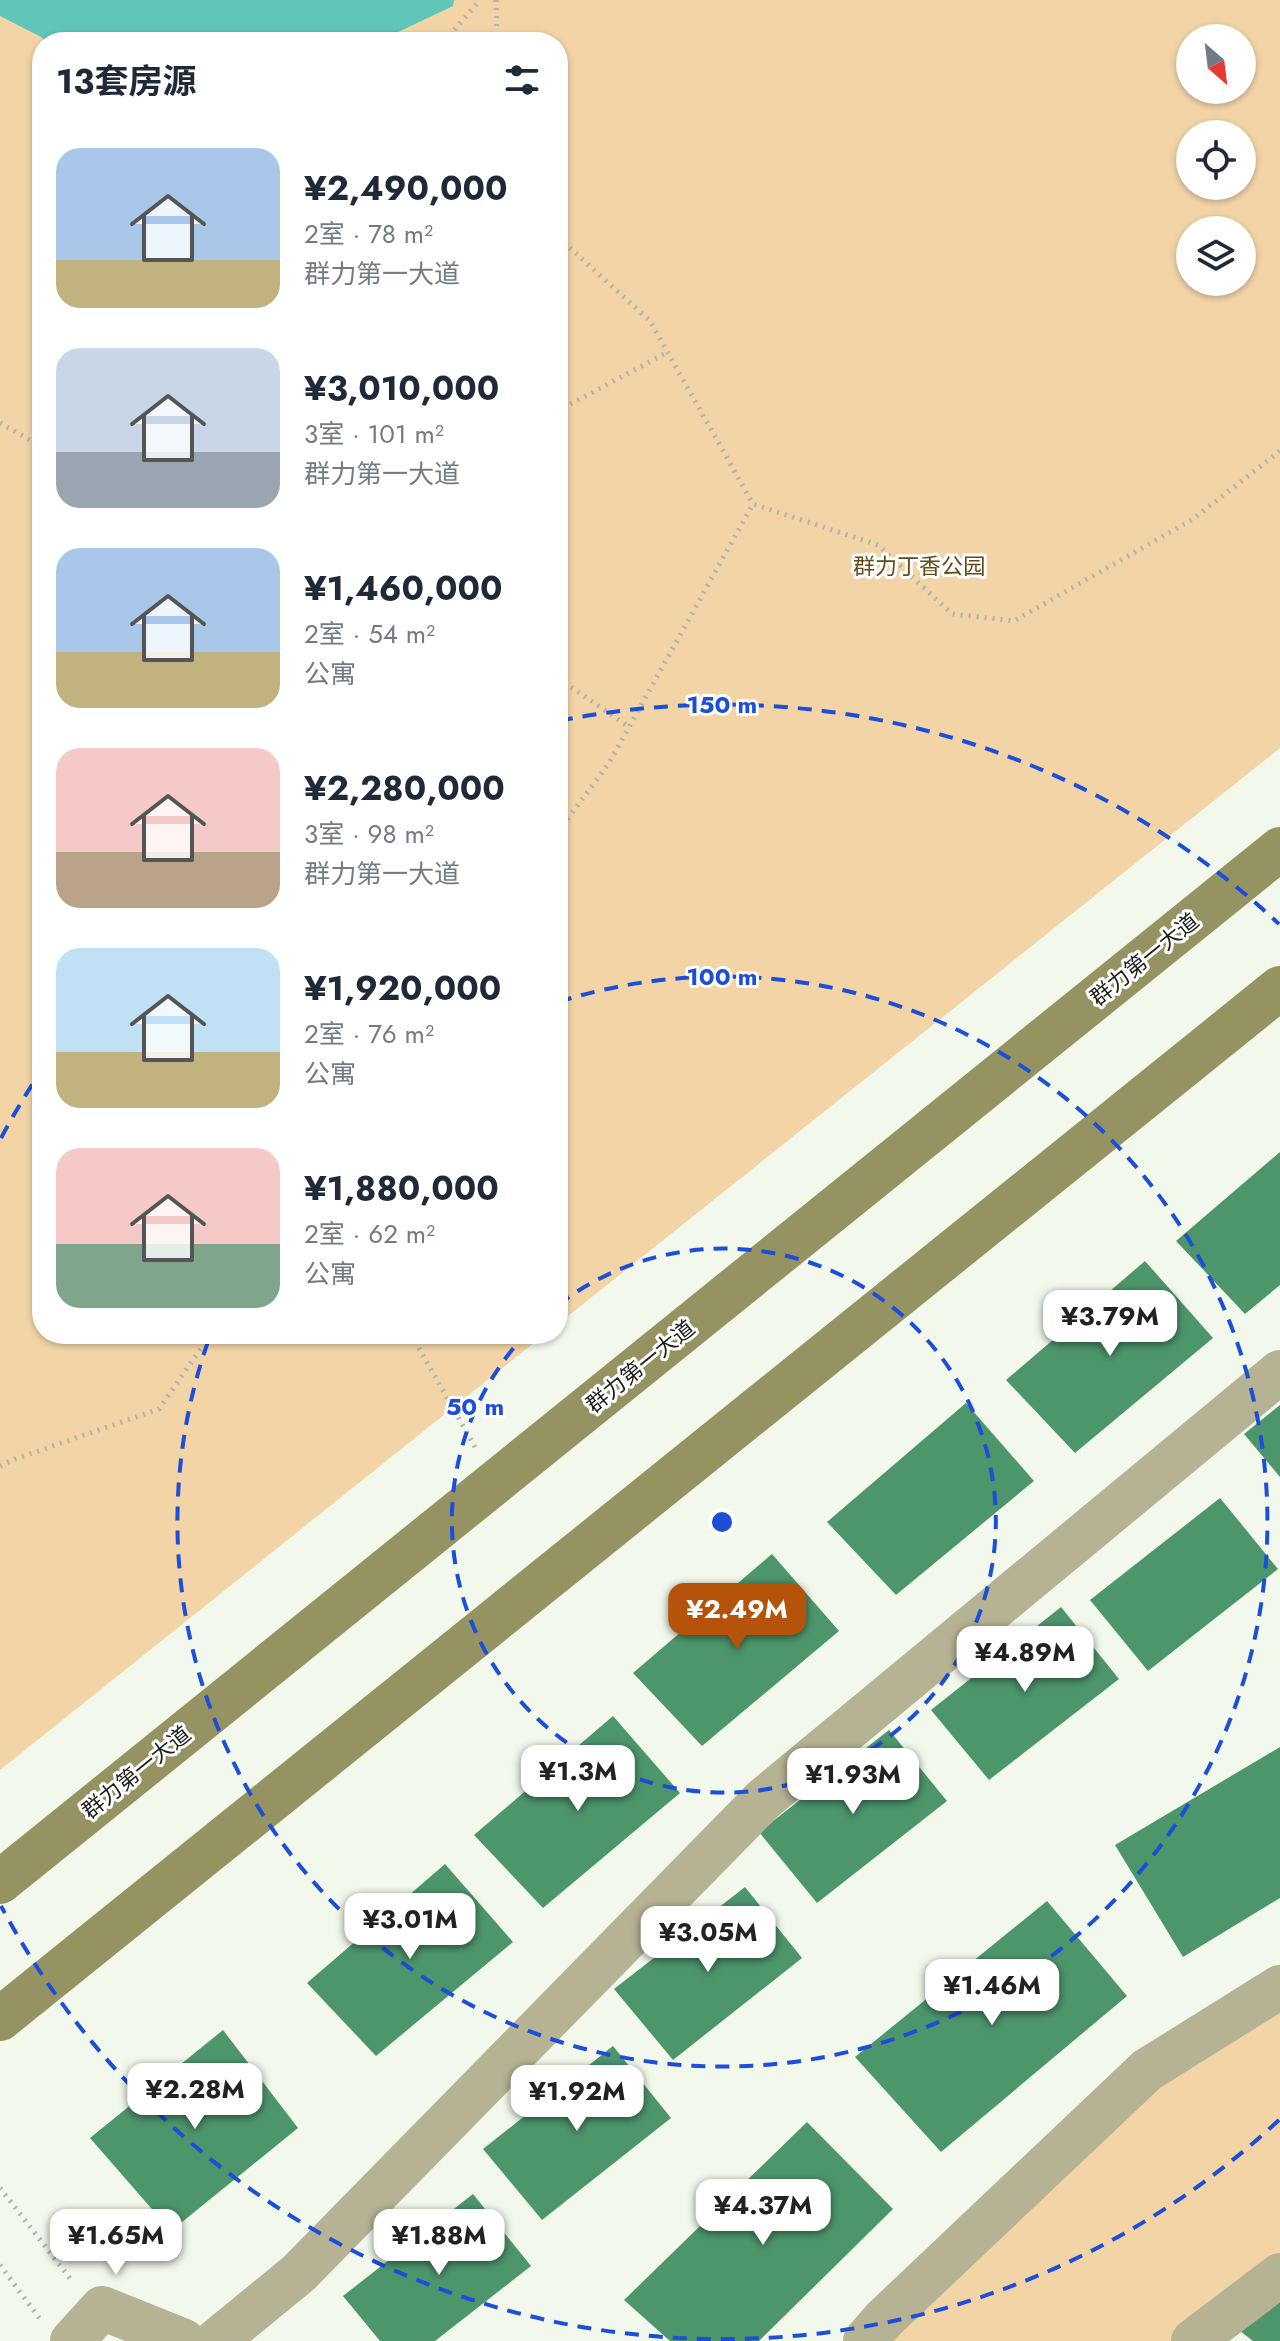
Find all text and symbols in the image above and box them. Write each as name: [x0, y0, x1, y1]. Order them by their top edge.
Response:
north arrow: [1176, 24, 1256, 104]
map controls: [1176, 24, 1256, 296]
text: 13套房源: [56, 57, 196, 106]
icon: filters: [500, 58, 544, 102]
button: locate: [1176, 120, 1256, 200]
text: ¥2,490,000: [304, 164, 508, 213]
icon: home: [120, 180, 216, 276]
text: 2室 · 78 m²: [304, 215, 433, 253]
button: layers: [1176, 216, 1256, 296]
text: 群力第一大道: [304, 255, 460, 293]
text: ¥3,010,000: [304, 364, 499, 413]
icon: home: [120, 380, 216, 476]
text: 3室 · 101 m²: [304, 415, 444, 453]
text: 群力第一大道: [304, 455, 460, 493]
park label: 群力丁香公园: [853, 550, 985, 582]
text: ¥1,460,000: [304, 564, 503, 613]
icon: home: [120, 580, 216, 676]
text: 2室 · 54 m²: [304, 615, 435, 653]
text: 公寓: [304, 655, 356, 693]
text: 150 m: [687, 687, 757, 722]
text: ¥2,280,000: [304, 764, 505, 813]
icon: home: [120, 780, 216, 876]
text: 3室 · 98 m²: [304, 815, 434, 853]
text: 群力第一大道: [304, 855, 460, 893]
street label: 群力第一大道: [1083, 905, 1205, 1013]
text: 100 m: [687, 959, 757, 994]
text: ¥1,920,000: [304, 964, 501, 1013]
icon: home: [120, 980, 216, 1076]
text: 2室 · 76 m²: [304, 1015, 434, 1053]
text: 公寓: [304, 1055, 356, 1093]
text: ¥1,880,000: [304, 1164, 499, 1213]
icon: home: [120, 1180, 216, 1276]
text: 2室 · 62 m²: [304, 1215, 435, 1253]
text: 公寓: [304, 1255, 356, 1293]
pin: ¥3.79M: [1045, 1290, 1175, 1358]
text: ¥3.79M: [1061, 1297, 1159, 1335]
street label: 群力第一大道: [579, 1312, 701, 1420]
text: 50 m: [446, 1389, 504, 1424]
centre of rings: [708, 1508, 736, 1536]
pin: ¥2.49M: [672, 1583, 802, 1651]
text: ¥2.49M: [686, 1590, 788, 1628]
pin: ¥4.89M: [960, 1626, 1090, 1694]
text: ¥4.89M: [975, 1633, 1075, 1671]
street label: 群力第一大道: [75, 1718, 197, 1826]
pin: ¥1.3M: [522, 1745, 634, 1813]
pin: ¥1.93M: [788, 1748, 918, 1816]
text: ¥1.3M: [539, 1752, 617, 1790]
text: ¥1.93M: [805, 1755, 901, 1793]
pin: ¥3.01M: [345, 1893, 475, 1961]
text: ¥3.01M: [362, 1900, 458, 1938]
pin: ¥3.05M: [643, 1906, 773, 1974]
text: ¥3.05M: [659, 1913, 757, 1951]
pin: ¥1.46M: [927, 1959, 1057, 2027]
text: ¥1.46M: [943, 1966, 1041, 2004]
pin: ¥2.28M: [130, 2063, 260, 2131]
pin: ¥1.92M: [512, 2065, 642, 2133]
text: ¥2.28M: [145, 2070, 245, 2108]
text: ¥1.92M: [529, 2072, 625, 2110]
pin: ¥4.37M: [698, 2179, 828, 2247]
text: ¥4.37M: [714, 2186, 812, 2224]
pin: ¥1.65M: [51, 2209, 181, 2277]
pin: ¥1.88M: [374, 2209, 504, 2277]
text: ¥1.65M: [68, 2216, 164, 2254]
text: ¥1.88M: [392, 2216, 486, 2254]

